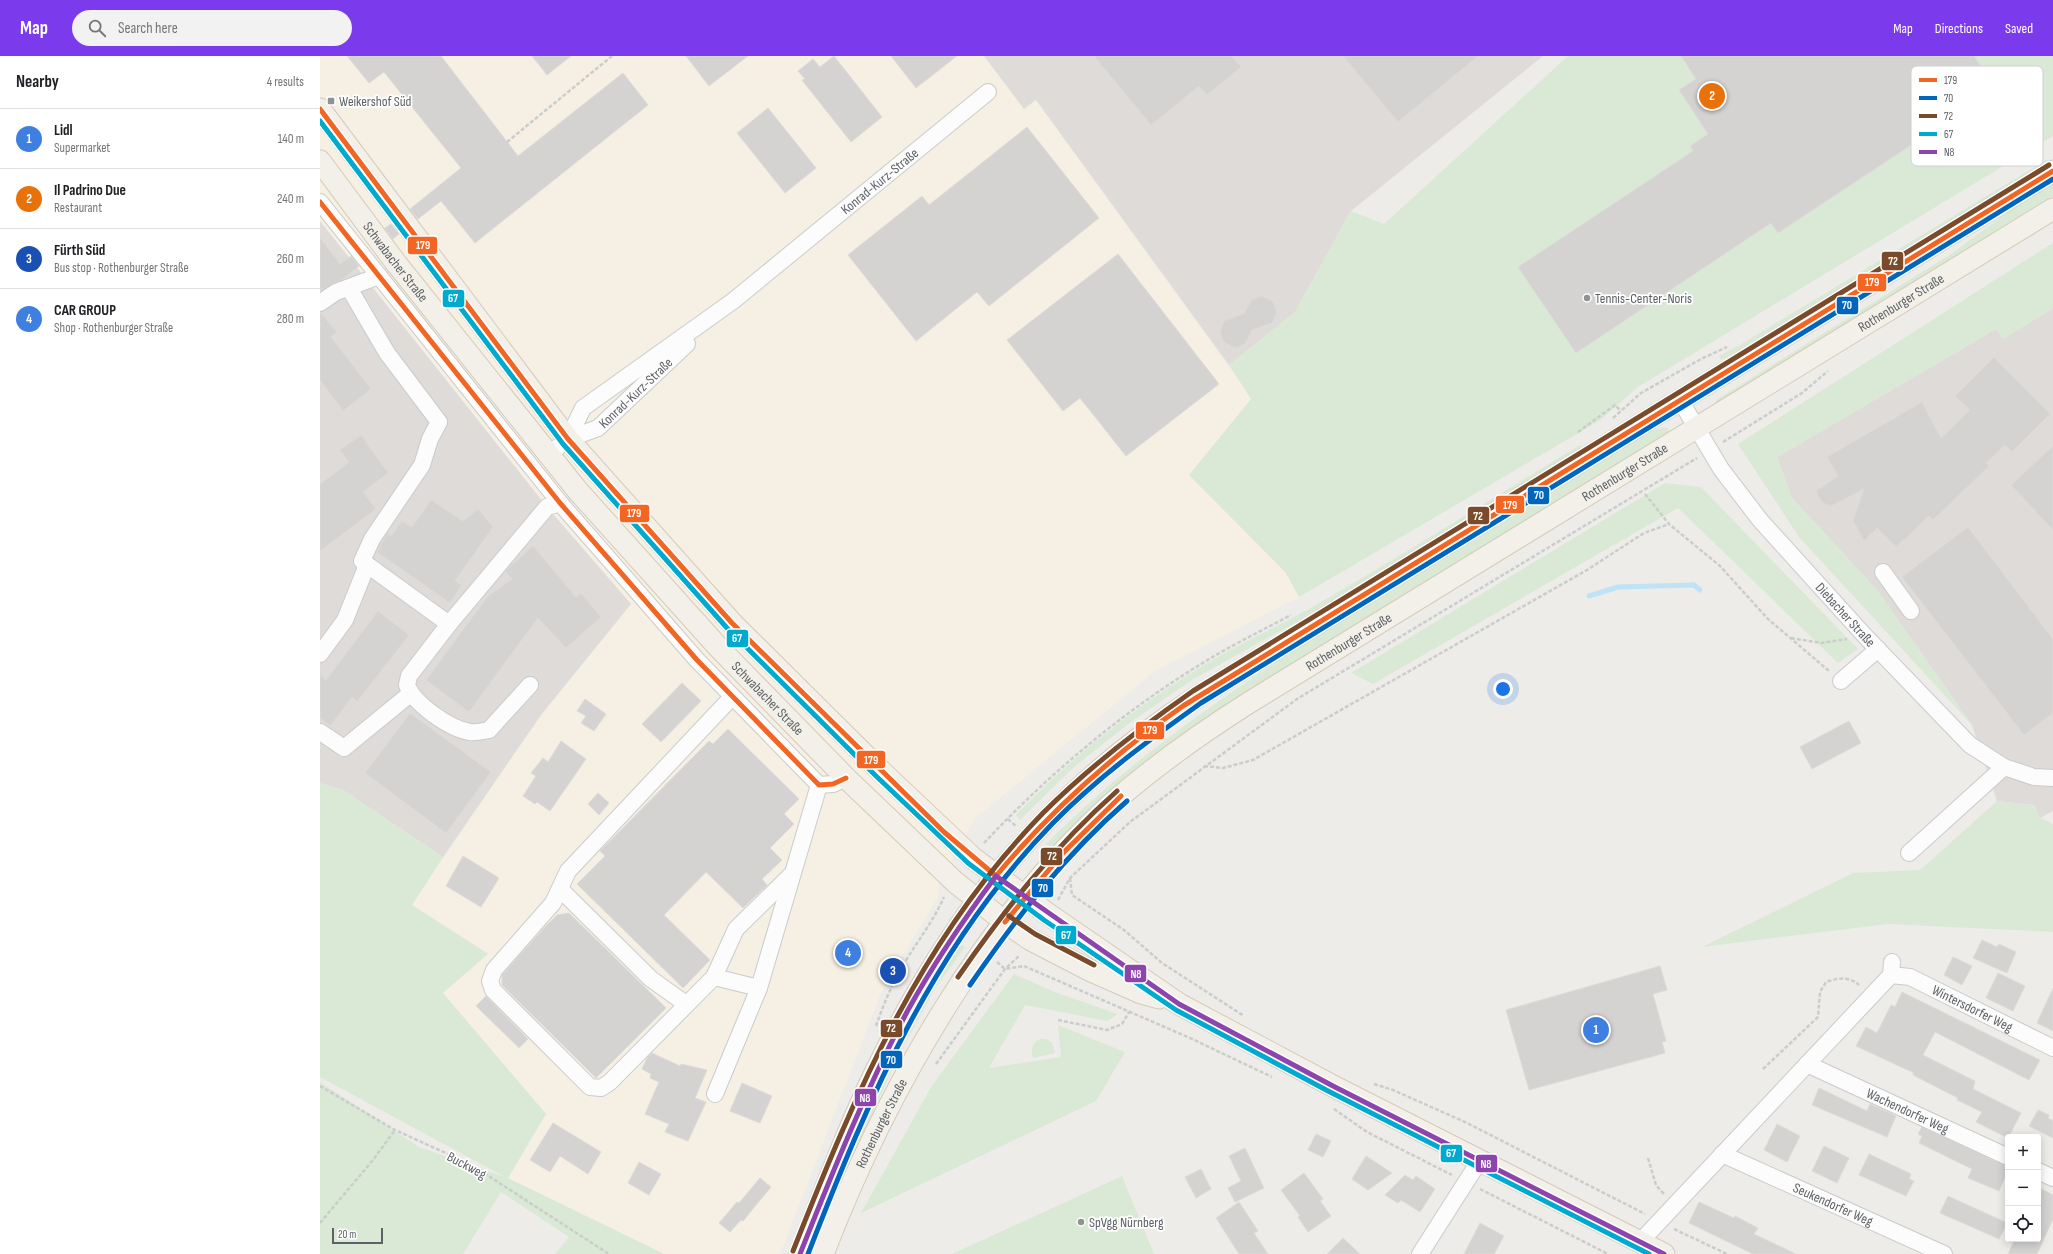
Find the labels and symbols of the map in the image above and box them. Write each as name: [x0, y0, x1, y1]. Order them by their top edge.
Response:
legend: [1911, 66, 2043, 166]
text: 179: [1944, 74, 1957, 87]
pin: 2: [1699, 81, 1725, 111]
text: 70: [1944, 92, 1953, 105]
place label: Weikershof Süd: [339, 93, 412, 110]
marker: Weikershof Süd: [326, 96, 336, 106]
text: 72: [1944, 110, 1953, 123]
text: 67: [1944, 128, 1954, 141]
street label: Konrad-Kurz-Straße: [838, 145, 922, 218]
text: N8: [1944, 146, 1955, 159]
street label: Schwabacher Straße: [359, 219, 432, 305]
line badge: 179: [407, 236, 438, 255]
text: 179: [416, 239, 430, 252]
line badge: 72: [1881, 251, 1904, 271]
text: 72: [1888, 255, 1898, 268]
street label: Rothenburger Straße: [1855, 270, 1947, 336]
line badge: 179: [1857, 273, 1887, 292]
text: 179: [1865, 276, 1879, 289]
line badge: 67: [442, 289, 465, 308]
place label: Tennis-Center-Noris: [1595, 290, 1692, 307]
text: 67: [448, 292, 458, 305]
marker: Tennis-Center-Noris: [1582, 293, 1592, 303]
line badge: 70: [1836, 296, 1859, 315]
text: 70: [1842, 299, 1852, 312]
street label: Konrad-Kurz-Straße: [595, 354, 676, 432]
street label: Rothenburger Straße: [1579, 440, 1671, 505]
line badge: 70: [1527, 486, 1550, 505]
text: 70: [1534, 489, 1544, 502]
line badge: 179: [1495, 495, 1525, 514]
text: 179: [1503, 499, 1517, 512]
line badge: 179: [619, 504, 650, 523]
line badge: 72: [1467, 506, 1490, 525]
text: 179: [627, 507, 641, 520]
text: 72: [1473, 510, 1483, 523]
street label: Diebacher Straße: [1812, 579, 1879, 651]
street label: Rothenburger Straße: [1303, 609, 1395, 675]
line badge: 67: [726, 629, 749, 648]
text: 67: [732, 632, 742, 645]
street label: Schwabacher Straße: [728, 658, 807, 739]
your location: [1493, 679, 1513, 699]
line badge: 179: [1135, 721, 1165, 740]
text: 179: [1143, 724, 1157, 737]
line badge: 179: [856, 750, 886, 769]
text: 179: [864, 754, 878, 767]
line badge: 72: [1040, 847, 1063, 866]
text: 72: [1047, 850, 1057, 863]
line badge: 70: [1031, 878, 1054, 898]
text: 70: [1038, 882, 1048, 895]
line badge: 67: [1055, 925, 1077, 945]
text: 67: [1061, 929, 1071, 942]
pin: 4: [835, 938, 861, 968]
pin: 3: [880, 956, 906, 986]
line badge: N8: [1124, 964, 1147, 983]
text: N8: [1130, 968, 1142, 981]
street label: Wintersdorfer Weg: [1929, 981, 2016, 1036]
pin: 1: [1583, 1015, 1609, 1045]
line badge: 72: [880, 1019, 903, 1038]
text: 72: [886, 1022, 896, 1035]
line badge: 70: [880, 1050, 903, 1069]
text: 70: [886, 1054, 896, 1067]
street label: Rothenburger Straße: [852, 1076, 911, 1171]
street label: Wachendorfer Weg: [1864, 1085, 1952, 1138]
line badge: N8: [854, 1088, 877, 1107]
text: N8: [859, 1092, 871, 1105]
line badge: 67: [1440, 1144, 1463, 1163]
text: 67: [1446, 1147, 1456, 1160]
street label: Buckweg: [444, 1148, 490, 1183]
line badge: N8: [1475, 1154, 1498, 1173]
text: N8: [1480, 1158, 1492, 1171]
street label: Seukendorfer Weg: [1790, 1179, 1876, 1230]
place label: SpVgg Nürnberg: [1089, 1214, 1164, 1231]
marker: SpVgg Nürnberg: [1076, 1217, 1086, 1227]
scale bar: [332, 1226, 383, 1245]

